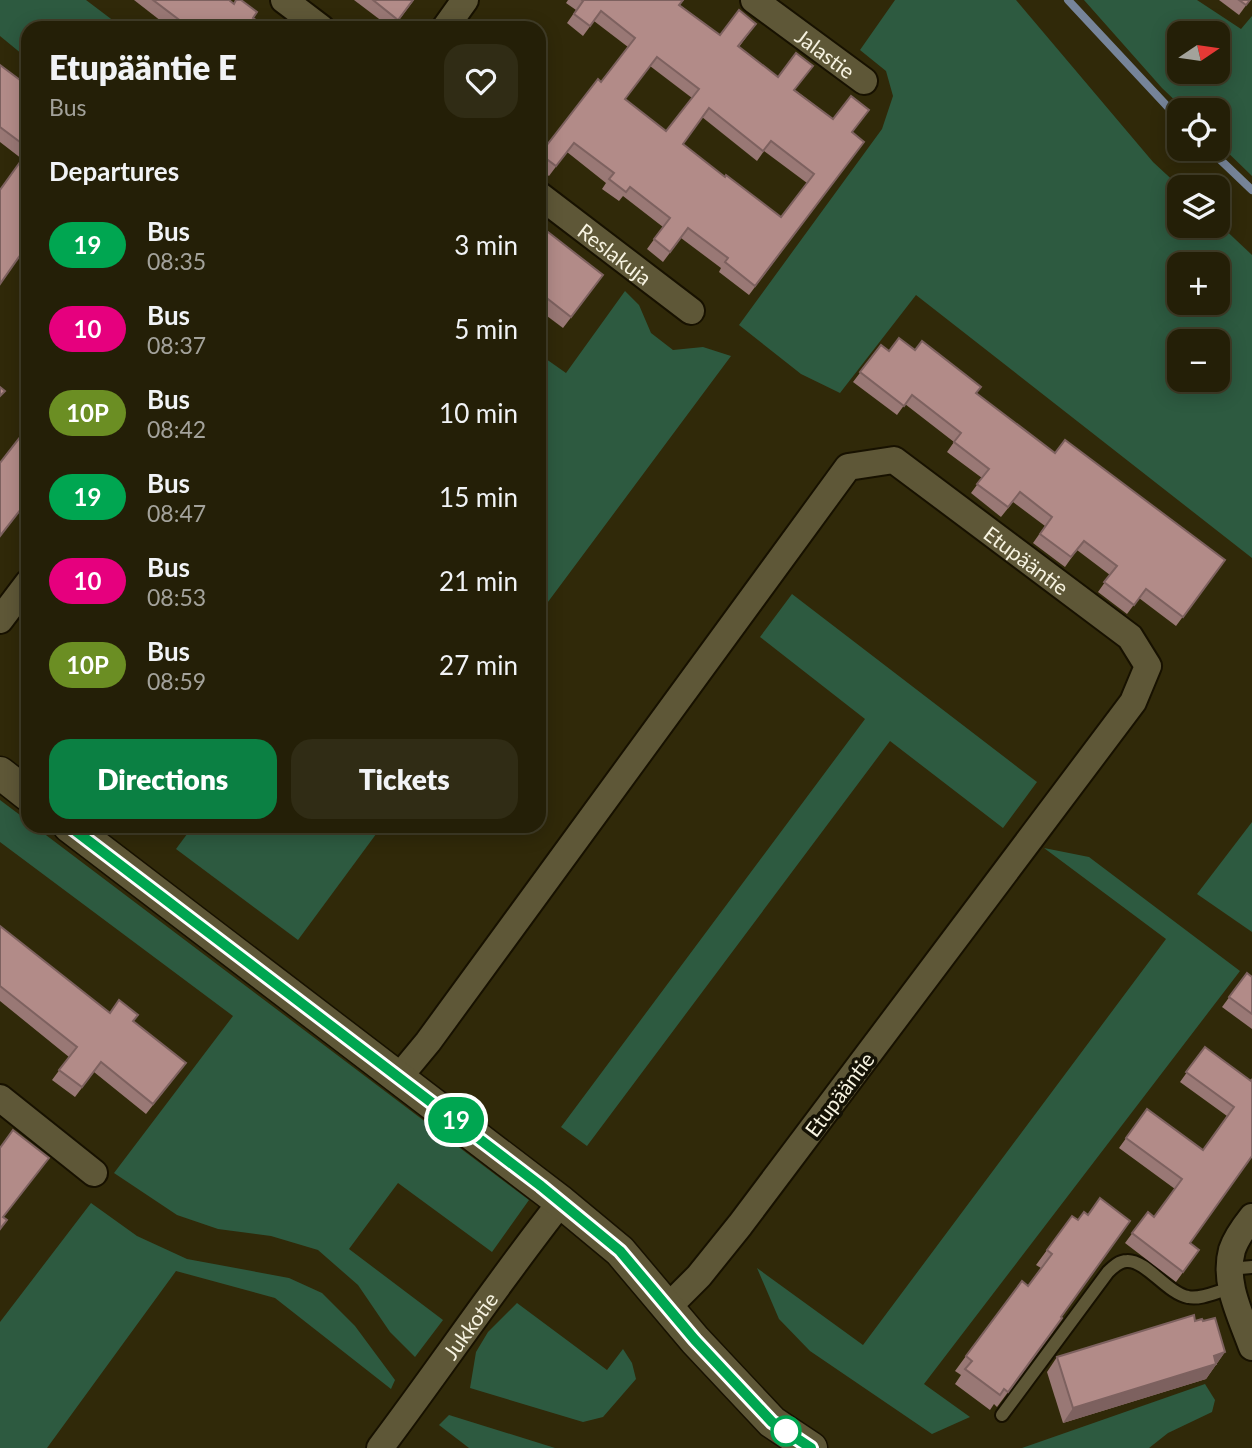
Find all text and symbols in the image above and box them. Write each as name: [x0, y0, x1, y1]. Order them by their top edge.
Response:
north arrow: [1167, 21, 1230, 84]
map controls: [1167, 21, 1230, 392]
street label: Jalastie: [791, 23, 860, 83]
button: heart: [444, 44, 518, 118]
text: Etupääntie E: [49, 47, 237, 87]
text: Bus: [49, 93, 86, 121]
button: locate: [1167, 98, 1230, 161]
text: Departures: [49, 155, 179, 187]
button: layers: [1167, 175, 1230, 238]
text: Bus: [147, 215, 190, 247]
street label: Reslakuja: [574, 217, 657, 289]
text: 3 min: [454, 229, 518, 261]
text: 19: [74, 230, 101, 259]
text: 08:35: [147, 247, 206, 275]
button: +: [1167, 252, 1230, 315]
text: Bus: [147, 299, 190, 331]
text: 5 min: [454, 313, 518, 345]
text: 10: [74, 314, 101, 343]
button: −: [1167, 329, 1230, 392]
text: 08:37: [147, 331, 206, 359]
text: Bus: [147, 383, 190, 415]
text: 10 min: [439, 397, 518, 429]
text: 10P: [66, 398, 109, 427]
text: 08:42: [147, 415, 206, 443]
text: Bus: [147, 467, 190, 499]
text: 15 min: [439, 481, 518, 513]
text: 19: [74, 482, 101, 511]
text: 08:47: [147, 499, 206, 527]
street label: Etupääntie: [980, 520, 1074, 599]
text: Bus: [147, 551, 190, 583]
text: 21 min: [439, 565, 518, 597]
text: 10: [74, 566, 101, 595]
text: 08:53: [147, 583, 206, 611]
text: Bus: [147, 635, 190, 667]
text: 27 min: [439, 649, 518, 681]
text: 10P: [66, 650, 109, 679]
text: 08:59: [147, 667, 206, 695]
button: Directions: [49, 739, 277, 819]
button: Tickets: [291, 739, 518, 819]
street label: Etupääntie: [799, 1047, 879, 1141]
line badge: 19: [424, 1097, 488, 1143]
text: 19: [442, 1105, 470, 1134]
street label: Jukkotie: [437, 1287, 502, 1364]
unlabelled marker: [771, 1416, 801, 1446]

